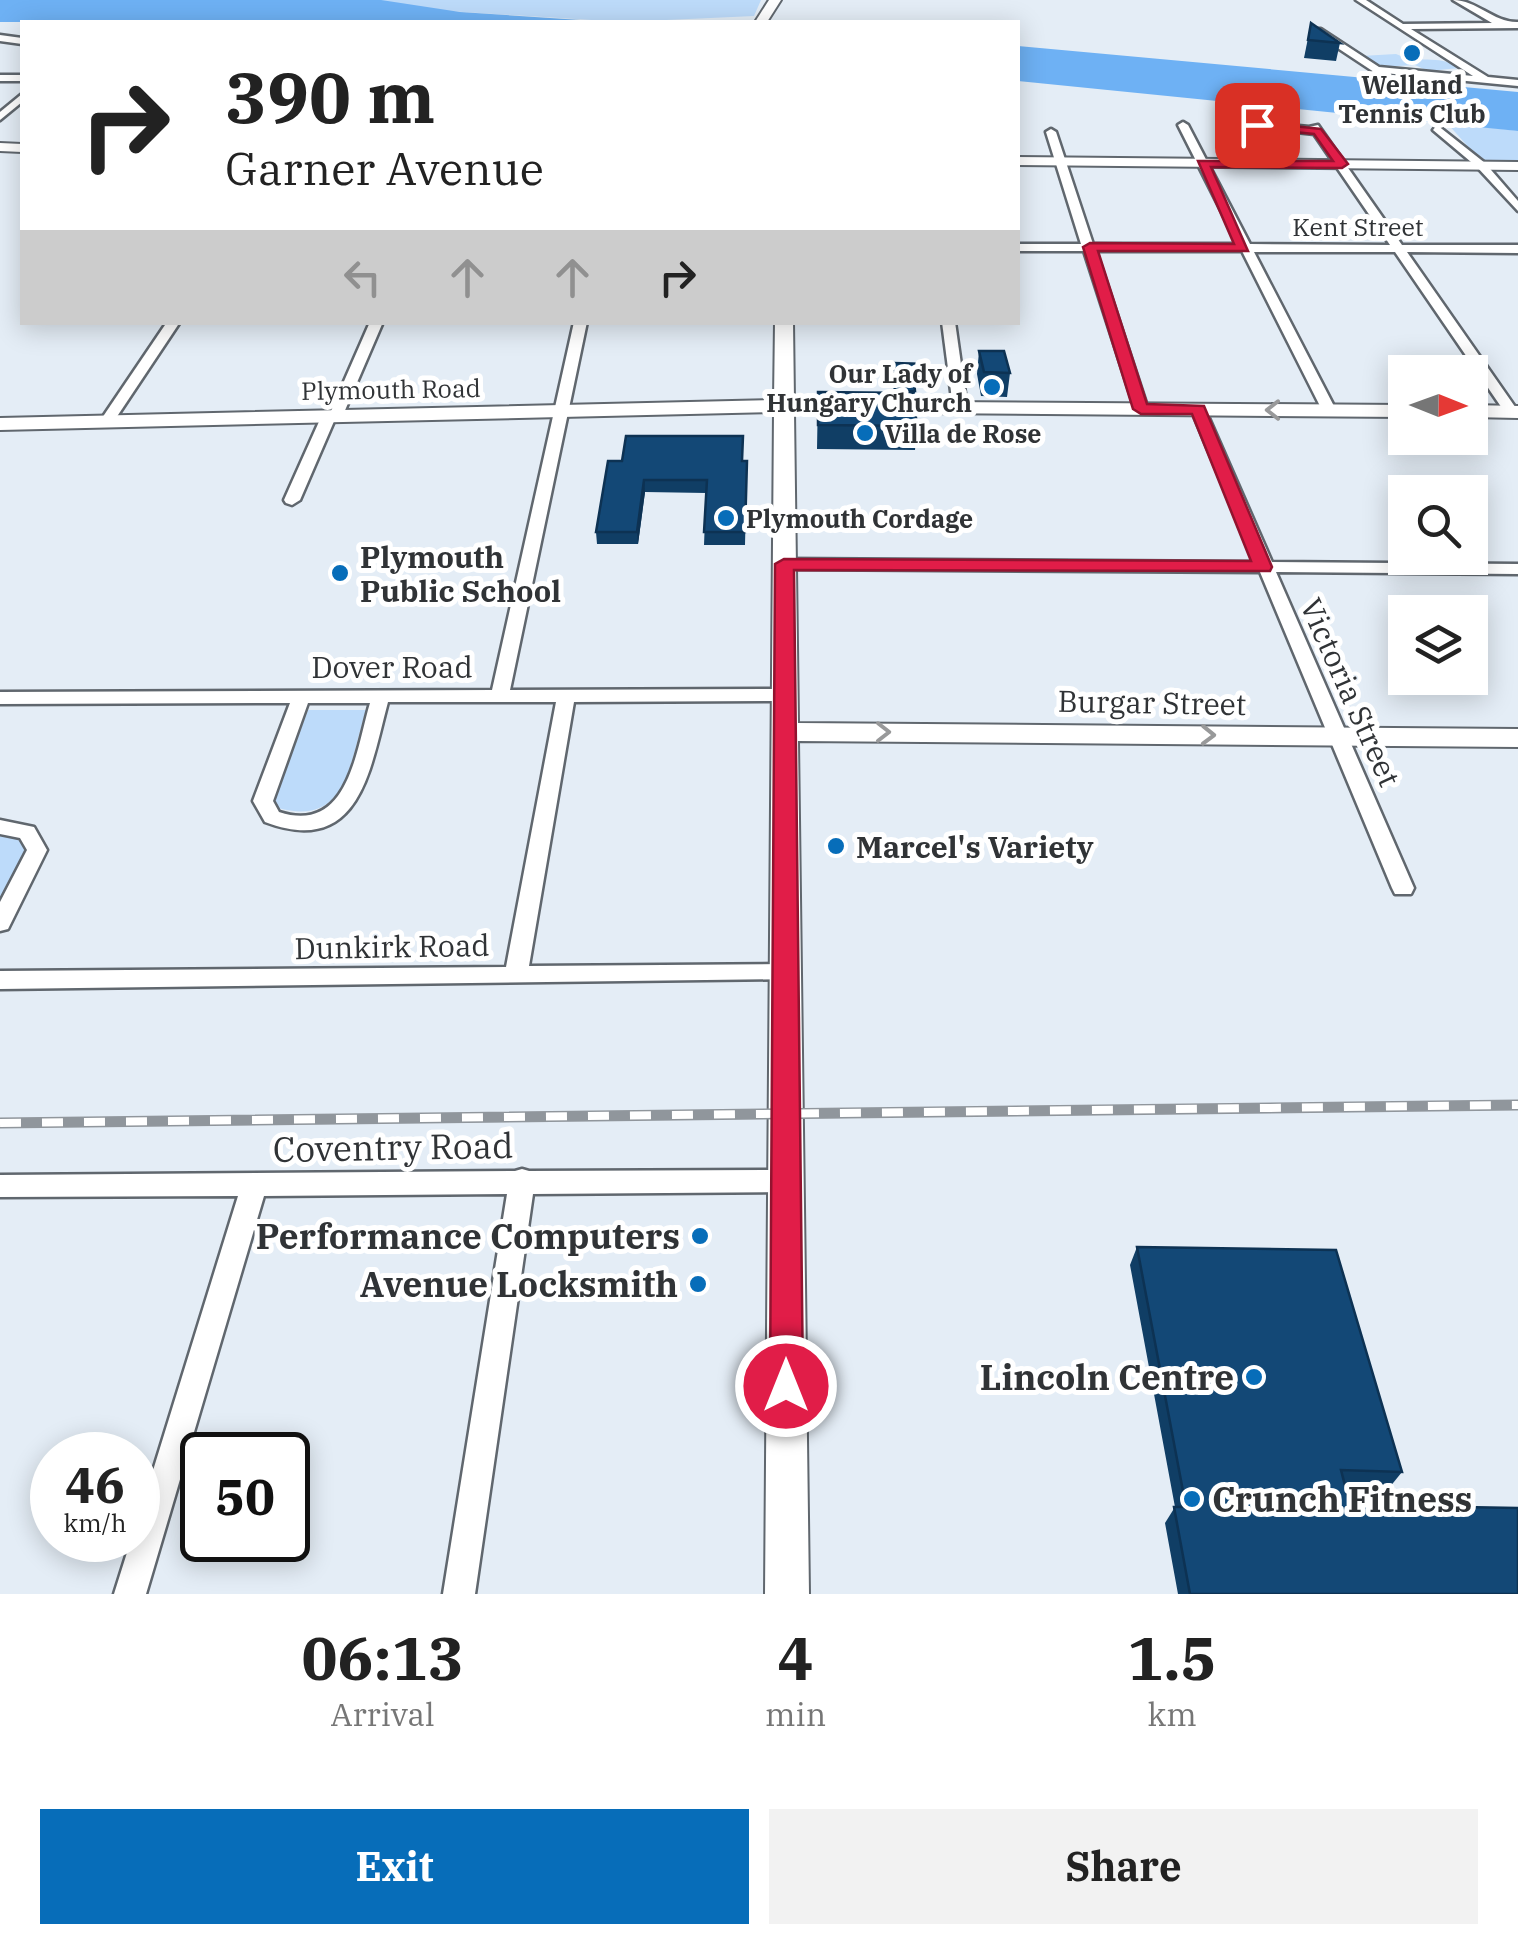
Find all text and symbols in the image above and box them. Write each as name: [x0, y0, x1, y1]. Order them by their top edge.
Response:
marker: Welland Tennis Club: [1401, 42, 1423, 64]
text: 390 m: [225, 51, 435, 142]
icon: right: [60, 60, 190, 190]
place label: Welland Tennis Club: [1338, 68, 1486, 130]
pin: [1215, 83, 1300, 168]
icon: arrive: [1230, 98, 1285, 153]
text: Garner Avenue: [225, 139, 544, 197]
street label: Kent Street: [1292, 210, 1424, 243]
icon: left: [335, 250, 390, 305]
icon: ahead: [440, 250, 495, 305]
icon: ahead: [545, 250, 600, 305]
icon: right: [650, 250, 705, 305]
north arrow: [1388, 355, 1488, 455]
map controls: [1388, 355, 1488, 695]
place label: Our Lady of Hungary Church: [766, 357, 974, 419]
street label: Plymouth Road: [301, 371, 481, 407]
marker: Our Lady of Hungary Church: [981, 376, 1003, 398]
one-way arrow: [1264, 399, 1280, 421]
place label: Villa de Rose: [885, 417, 1042, 450]
marker: Villa de Rose: [854, 422, 876, 444]
button: search: [1388, 475, 1488, 575]
place label: Plymouth Cordage: [746, 502, 973, 535]
marker: Plymouth Cordage: [715, 507, 737, 529]
place label: Plymouth Public School: [360, 537, 561, 610]
marker: Plymouth Public School: [329, 562, 351, 584]
street label: Victoria Street: [1292, 592, 1410, 792]
button: layers: [1388, 595, 1488, 695]
street label: Dover Road: [311, 647, 473, 686]
street label: Burgar Street: [1057, 681, 1247, 723]
one-way arrow: [876, 721, 892, 743]
one-way arrow: [1202, 724, 1217, 746]
place label: Marcel's Variety: [856, 827, 1094, 866]
marker: Marcel's Variety: [825, 835, 847, 857]
street label: Dunkirk Road: [294, 925, 490, 967]
street label: Coventry Road: [272, 1122, 514, 1172]
place label: Performance Computers: [256, 1213, 680, 1259]
marker: Performance Computers: [689, 1225, 711, 1247]
place label: Avenue Locksmith: [360, 1261, 678, 1307]
marker: Avenue Locksmith: [687, 1273, 709, 1295]
position arrow: [734, 1334, 838, 1438]
place label: Lincoln Centre: [980, 1354, 1234, 1400]
marker: Lincoln Centre: [1243, 1366, 1265, 1388]
speed limit sign: 50: [180, 1432, 310, 1562]
text: 46: [65, 1452, 125, 1517]
place label: Crunch Fitness: [1212, 1476, 1472, 1522]
marker: Crunch Fitness: [1181, 1488, 1203, 1510]
text: km/h: [63, 1506, 127, 1539]
text: 06:13: [301, 1618, 464, 1697]
text: 4: [778, 1618, 814, 1697]
text: 1.5: [1128, 1618, 1217, 1697]
text: Arrival: [330, 1693, 435, 1735]
text: min: [765, 1693, 826, 1735]
text: km: [1147, 1693, 1197, 1735]
button: Exit: [40, 1809, 749, 1924]
button: Share: [769, 1809, 1478, 1924]

